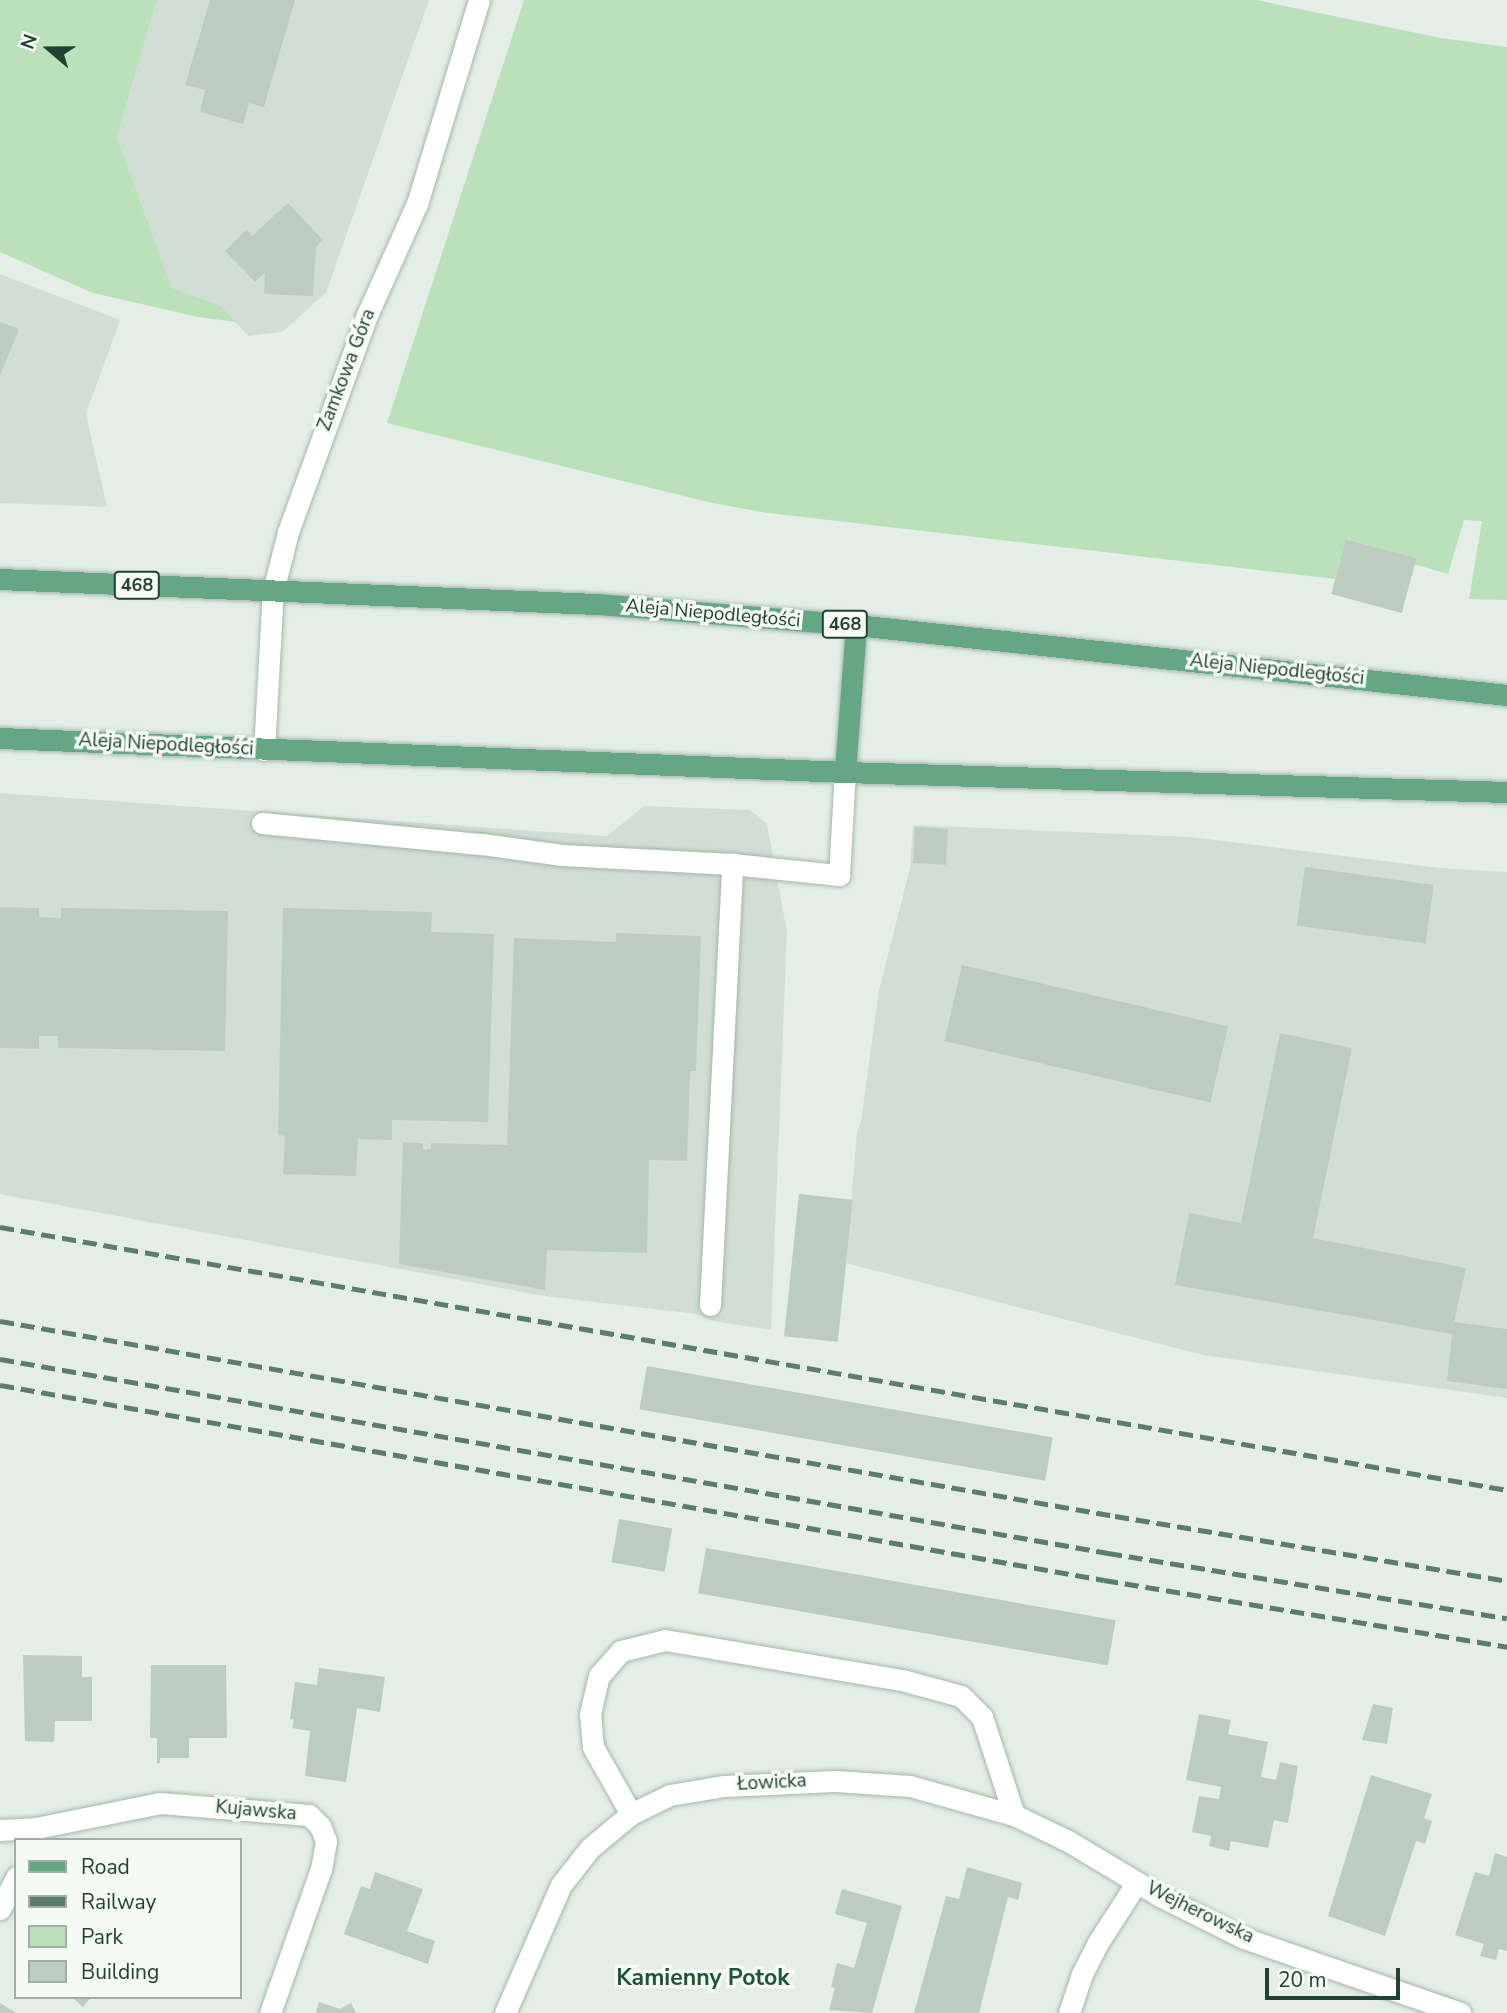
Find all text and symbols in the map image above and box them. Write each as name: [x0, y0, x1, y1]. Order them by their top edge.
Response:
north arrow: [14, 14, 84, 84]
text: N: [15, 31, 44, 53]
street label: Zamkowa Góra: [313, 306, 381, 434]
road number: 468: [113, 570, 162, 600]
street label: Aleja Niepodległości: [625, 595, 801, 633]
road number: 468: [820, 610, 870, 638]
street label: Aleja Niepodległości: [1189, 649, 1365, 691]
street label: Aleja Niepodległości: [78, 729, 254, 761]
street label: Łowicka: [737, 1770, 807, 1796]
street label: Kujawska: [215, 1796, 297, 1826]
legend: [14, 1838, 242, 1999]
text: Road: [81, 1853, 130, 1881]
street label: Wejherowska: [1143, 1877, 1257, 1949]
text: Railway: [81, 1888, 156, 1916]
text: Park: [81, 1923, 123, 1951]
scale bar: [1269, 1954, 1404, 1998]
text: Building: [81, 1958, 159, 1986]
district label: Kamienny Potok: [616, 1964, 790, 1992]
text: 20 m: [1278, 1966, 1327, 1994]

